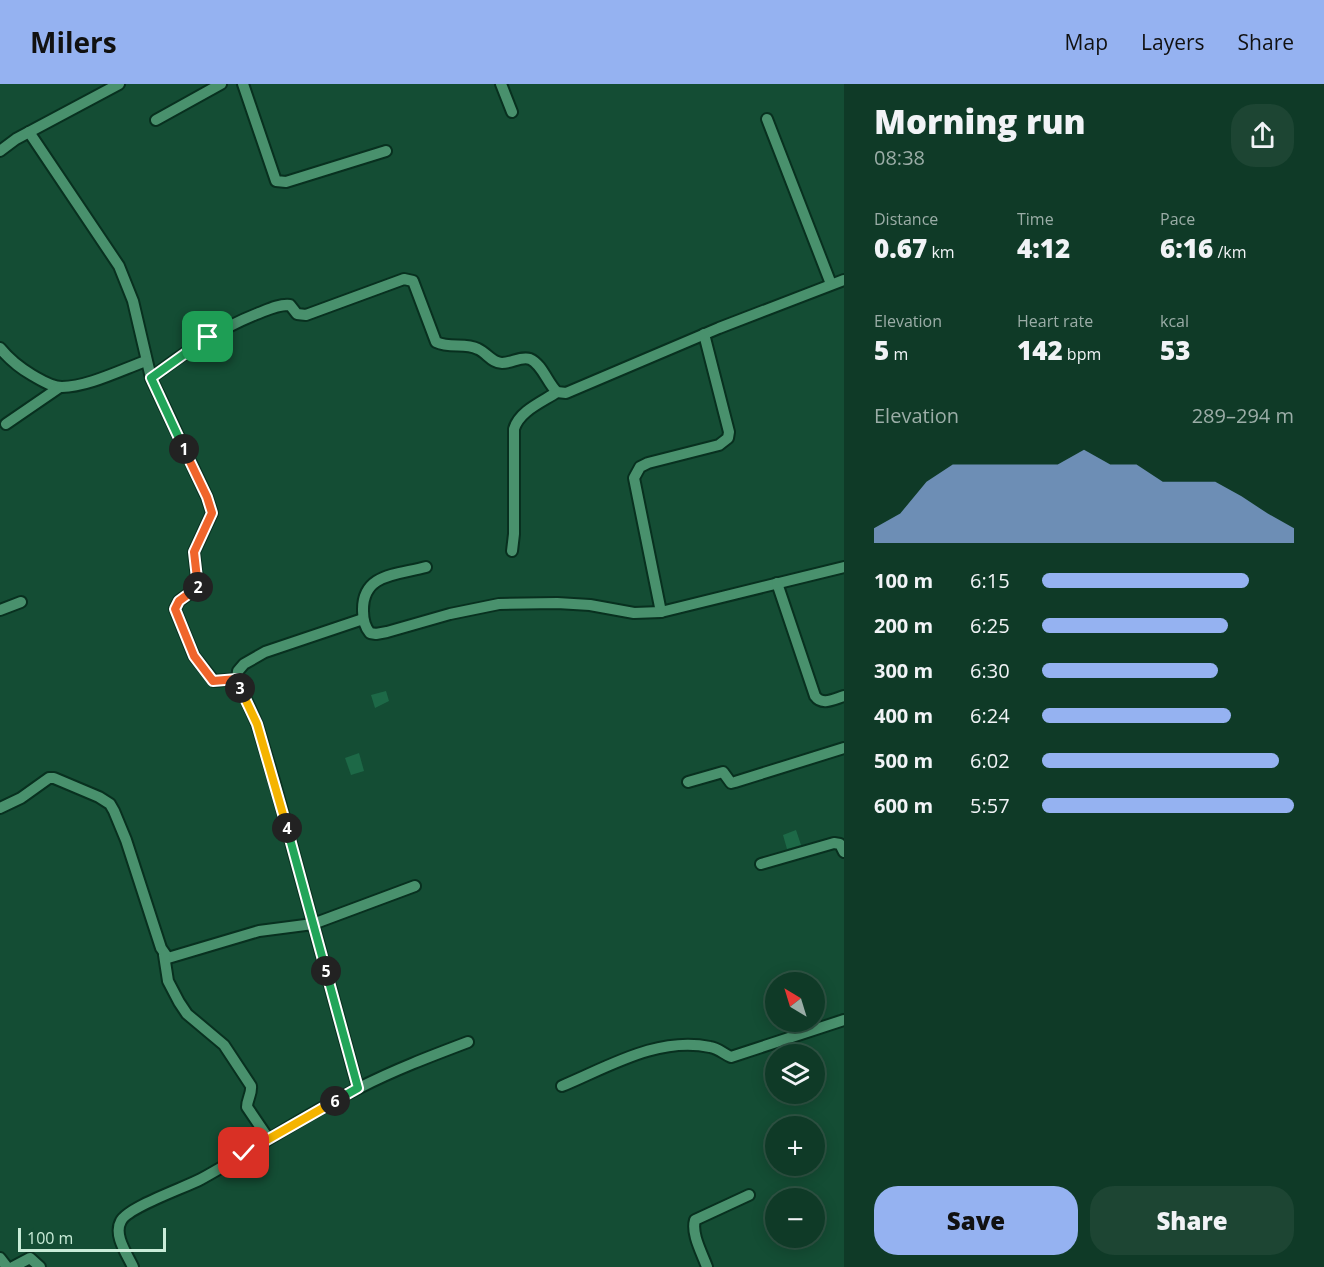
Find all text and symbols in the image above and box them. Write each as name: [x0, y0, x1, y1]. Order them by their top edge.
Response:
text: Milers: [30, 23, 117, 61]
text: Map: [1065, 28, 1108, 56]
text: Layers: [1141, 28, 1205, 56]
text: Share: [1238, 28, 1294, 56]
text: Morning run: [874, 99, 1086, 144]
button: share: [1231, 104, 1294, 167]
text: 08:38: [874, 144, 925, 171]
text: Distance: [874, 208, 938, 230]
text: Time: [1017, 208, 1054, 230]
text: Pace: [1160, 208, 1195, 230]
text: 0.67: [874, 230, 927, 266]
text: 4:12: [1017, 230, 1070, 266]
text: 6:16: [1160, 230, 1213, 266]
text: km: [927, 241, 955, 263]
text: /km: [1213, 241, 1246, 263]
text: Elevation: [874, 310, 942, 332]
text: Heart rate: [1017, 310, 1093, 332]
text: kcal: [1160, 310, 1189, 332]
pin: [182, 311, 233, 362]
icon: arrive: [191, 320, 224, 353]
text: 5: [874, 332, 889, 368]
text: 142: [1017, 332, 1063, 368]
text: 53: [1160, 332, 1190, 368]
text: m: [889, 343, 908, 365]
text: bpm: [1063, 343, 1101, 365]
text: Elevation: [874, 402, 959, 429]
text: 289–294 m: [1192, 402, 1294, 429]
pin: 1: [169, 434, 199, 464]
text: 1: [179, 438, 189, 460]
text: 100 m: [874, 567, 933, 594]
text: 6:15: [970, 567, 1010, 594]
pin: 2: [183, 572, 213, 602]
text: 2: [193, 576, 203, 598]
text: 200 m: [874, 612, 933, 639]
text: 6:25: [970, 612, 1010, 639]
text: 300 m: [874, 657, 933, 684]
text: 6:30: [970, 657, 1010, 684]
pin: 3: [225, 673, 255, 703]
text: 3: [235, 677, 245, 699]
text: 400 m: [874, 702, 933, 729]
text: 6:24: [970, 702, 1010, 729]
text: 500 m: [874, 747, 933, 774]
text: 6:02: [970, 747, 1010, 774]
text: 600 m: [874, 792, 933, 819]
text: 5:57: [970, 792, 1010, 819]
pin: 4: [272, 813, 302, 843]
text: 4: [282, 817, 292, 839]
pin: 5: [311, 956, 341, 986]
text: 5: [321, 960, 331, 982]
north arrow: [765, 972, 825, 1032]
map controls: [765, 972, 825, 1248]
button: layers: [765, 1044, 825, 1104]
pin: 6: [320, 1086, 350, 1116]
text: 6: [330, 1090, 340, 1112]
button: +: [765, 1116, 825, 1176]
pin: [218, 1127, 269, 1178]
icon: check: [227, 1136, 260, 1169]
button: Save: [874, 1186, 1078, 1255]
button: Share: [1090, 1186, 1294, 1255]
button: −: [765, 1188, 825, 1248]
scale bar: [18, 1225, 166, 1252]
text: 100 m: [27, 1227, 73, 1249]

